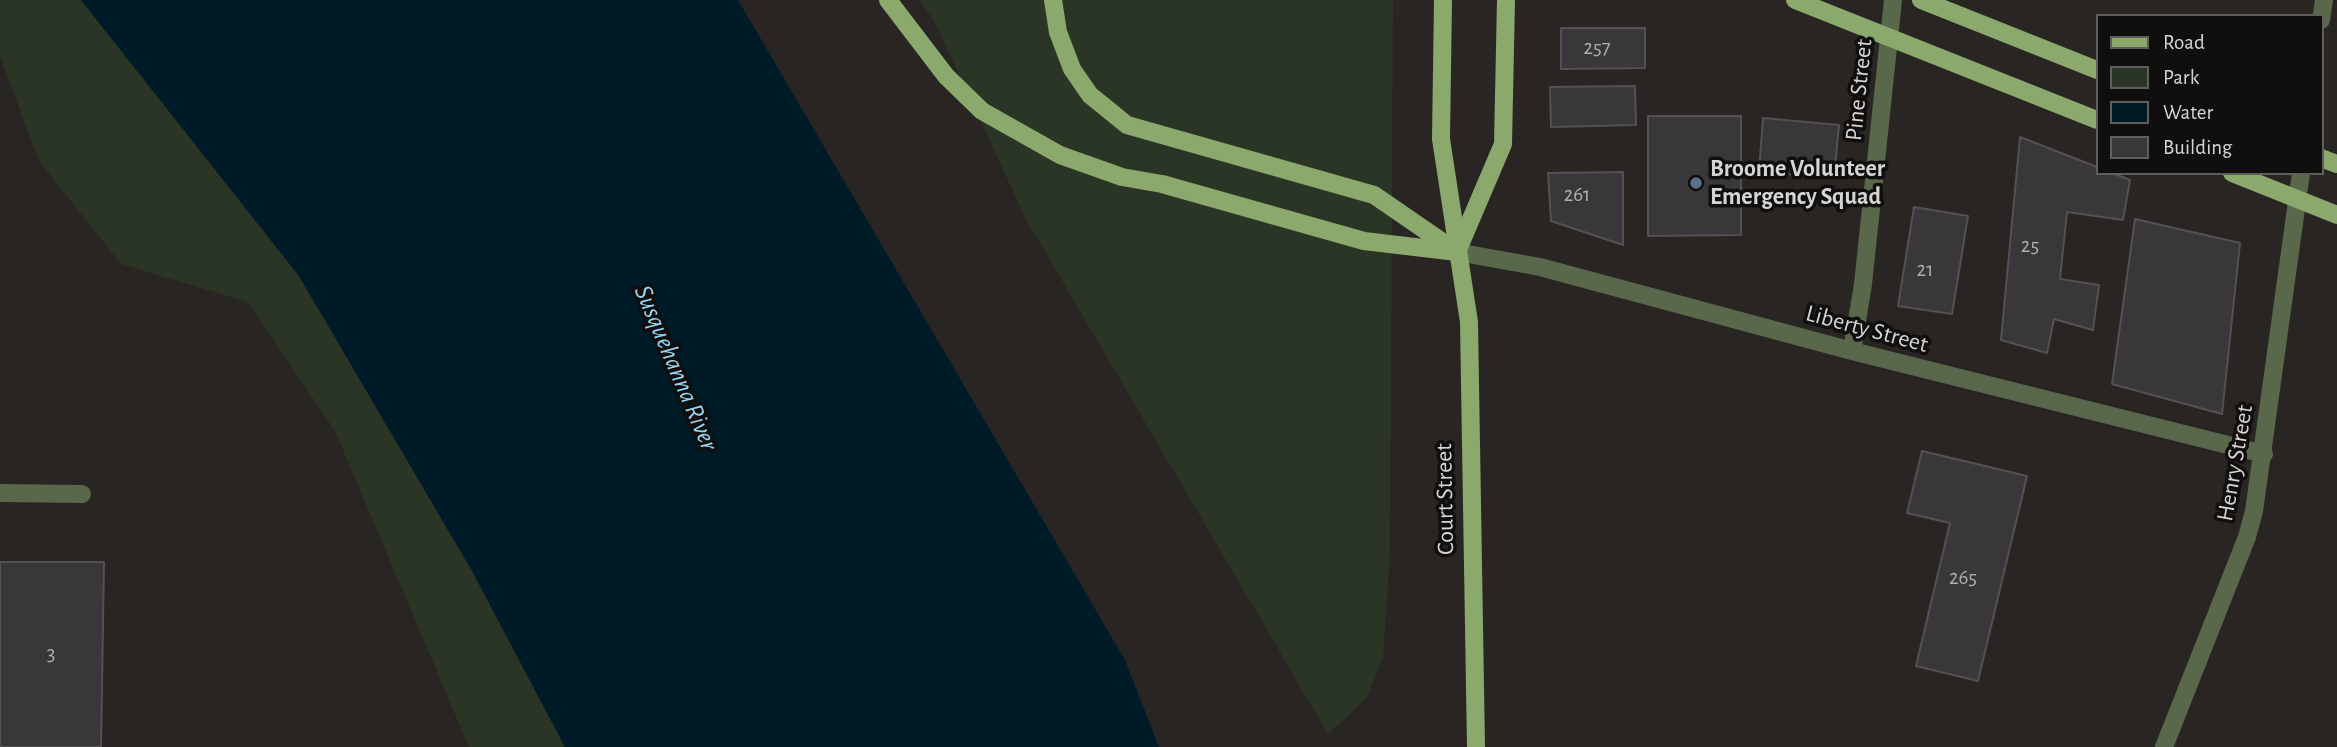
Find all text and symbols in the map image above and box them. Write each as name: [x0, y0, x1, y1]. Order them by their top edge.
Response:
legend: [2096, 14, 2323, 175]
text: Road: [2163, 32, 2205, 53]
house number: 257: [1583, 35, 1611, 61]
street label: Pine Street: [1839, 38, 1879, 142]
text: Park: [2163, 67, 2199, 88]
text: Water: [2163, 102, 2213, 123]
text: Building: [2163, 137, 2232, 158]
place label: Broome Volunteer Emergency Squad: [1710, 155, 1885, 211]
marker: Broome Volunteer Emergency Squad: [1688, 175, 1704, 191]
house number: 261: [1564, 182, 1590, 208]
house number: 25: [2021, 233, 2039, 259]
house number: 21: [1917, 257, 1933, 283]
water label: Susquehanna River: [627, 281, 725, 455]
street label: Liberty Street: [1803, 299, 1931, 359]
street label: Henry Street: [2211, 402, 2259, 524]
street label: Court Street: [1430, 443, 1460, 555]
house number: 265: [1949, 565, 1977, 591]
house number: 3: [47, 641, 55, 667]

